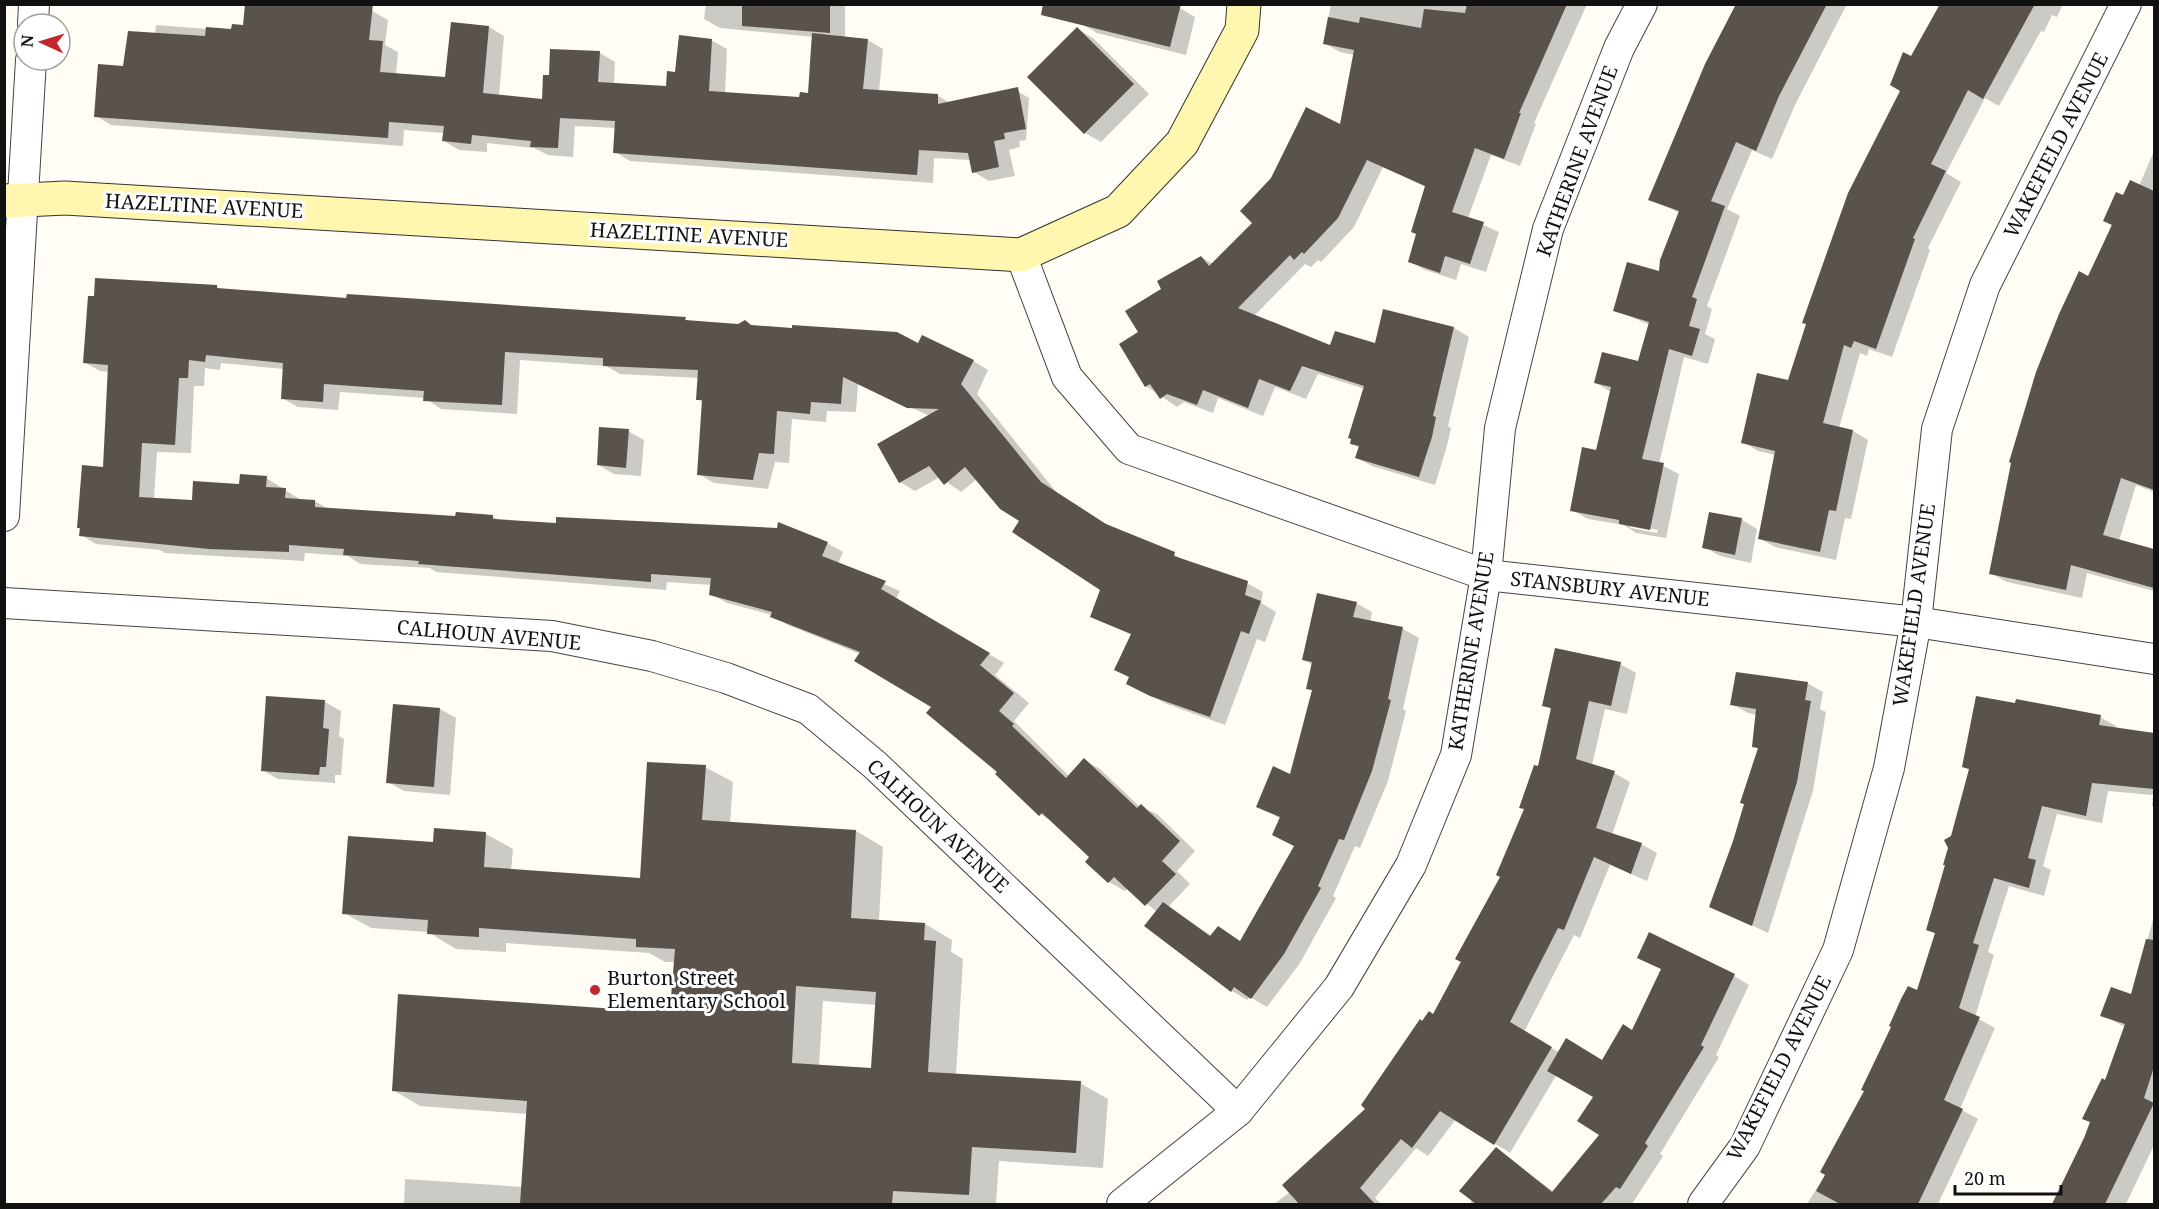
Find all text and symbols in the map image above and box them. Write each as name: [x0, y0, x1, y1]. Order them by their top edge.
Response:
north arrow: [12, 12, 72, 72]
text: N: [16, 34, 38, 48]
street label: WAKEFIELD AVENUE: [1997, 48, 2114, 242]
street label: KATHERINE AVENUE: [1529, 62, 1624, 260]
street label: HAZELTINE AVENUE: [104, 187, 304, 224]
street label: HAZELTINE AVENUE: [589, 216, 789, 253]
street label: WAKEFIELD AVENUE: [1886, 502, 1941, 708]
street label: KATHERINE AVENUE: [1441, 549, 1500, 752]
street label: STANSBURY AVENUE: [1509, 565, 1711, 612]
street label: CALHOUN AVENUE: [396, 613, 582, 656]
street label: CALHOUN AVENUE: [862, 753, 1015, 899]
place label: Burton Street Elementary School: [607, 964, 786, 1014]
street label: WAKEFIELD AVENUE: [1720, 971, 1837, 1165]
marker: Burton Street Elementary School: [588, 983, 602, 997]
scale bar: [1955, 1158, 2062, 1196]
text: 20 m: [1964, 1166, 2006, 1190]

